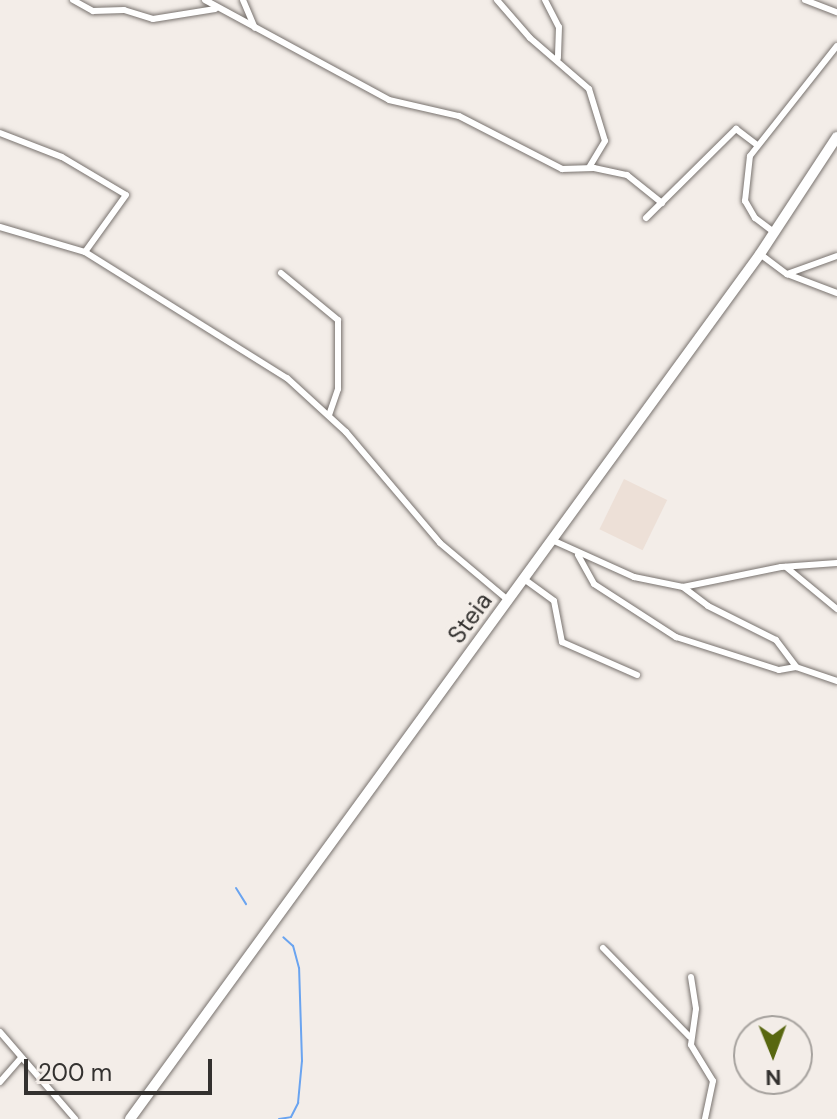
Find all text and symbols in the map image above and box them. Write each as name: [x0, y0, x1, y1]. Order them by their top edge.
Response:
street label: Steia: [442, 587, 498, 649]
north arrow: [733, 1015, 813, 1095]
scale bar: [28, 1043, 216, 1093]
text: 200 m: [38, 1057, 112, 1088]
text: N: [765, 1063, 782, 1092]

